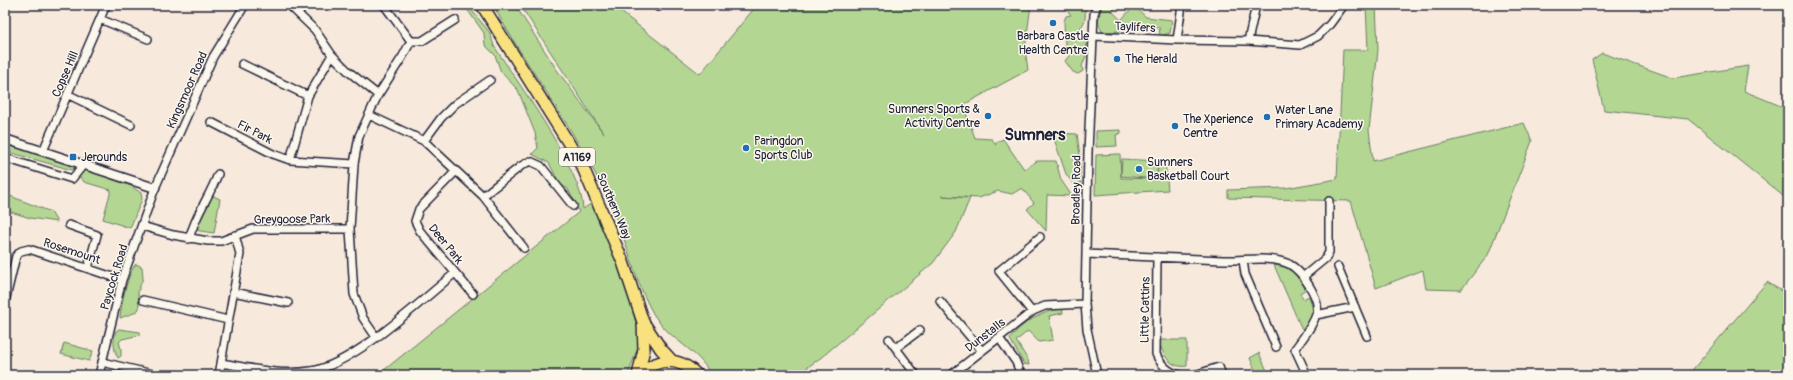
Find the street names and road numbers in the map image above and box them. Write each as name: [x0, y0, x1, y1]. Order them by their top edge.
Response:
street label: Taylifers: [1114, 19, 1157, 36]
street label: Copse Hill: [49, 49, 82, 100]
street label: Kingsmoor Road: [164, 49, 211, 131]
street label: Fir Park: [235, 117, 275, 148]
road number: A1169: [559, 148, 595, 166]
street label: Broadley Road: [1068, 155, 1085, 225]
street label: Southern Way: [593, 171, 634, 242]
street label: Greygoose Park: [253, 211, 331, 228]
street label: Deer Park: [425, 221, 466, 267]
street label: Rosemount: [41, 235, 102, 268]
street label: Paycock Road: [97, 242, 132, 312]
street label: Little Cattins: [1137, 276, 1154, 343]
street label: Dunstalls: [962, 315, 1009, 356]

